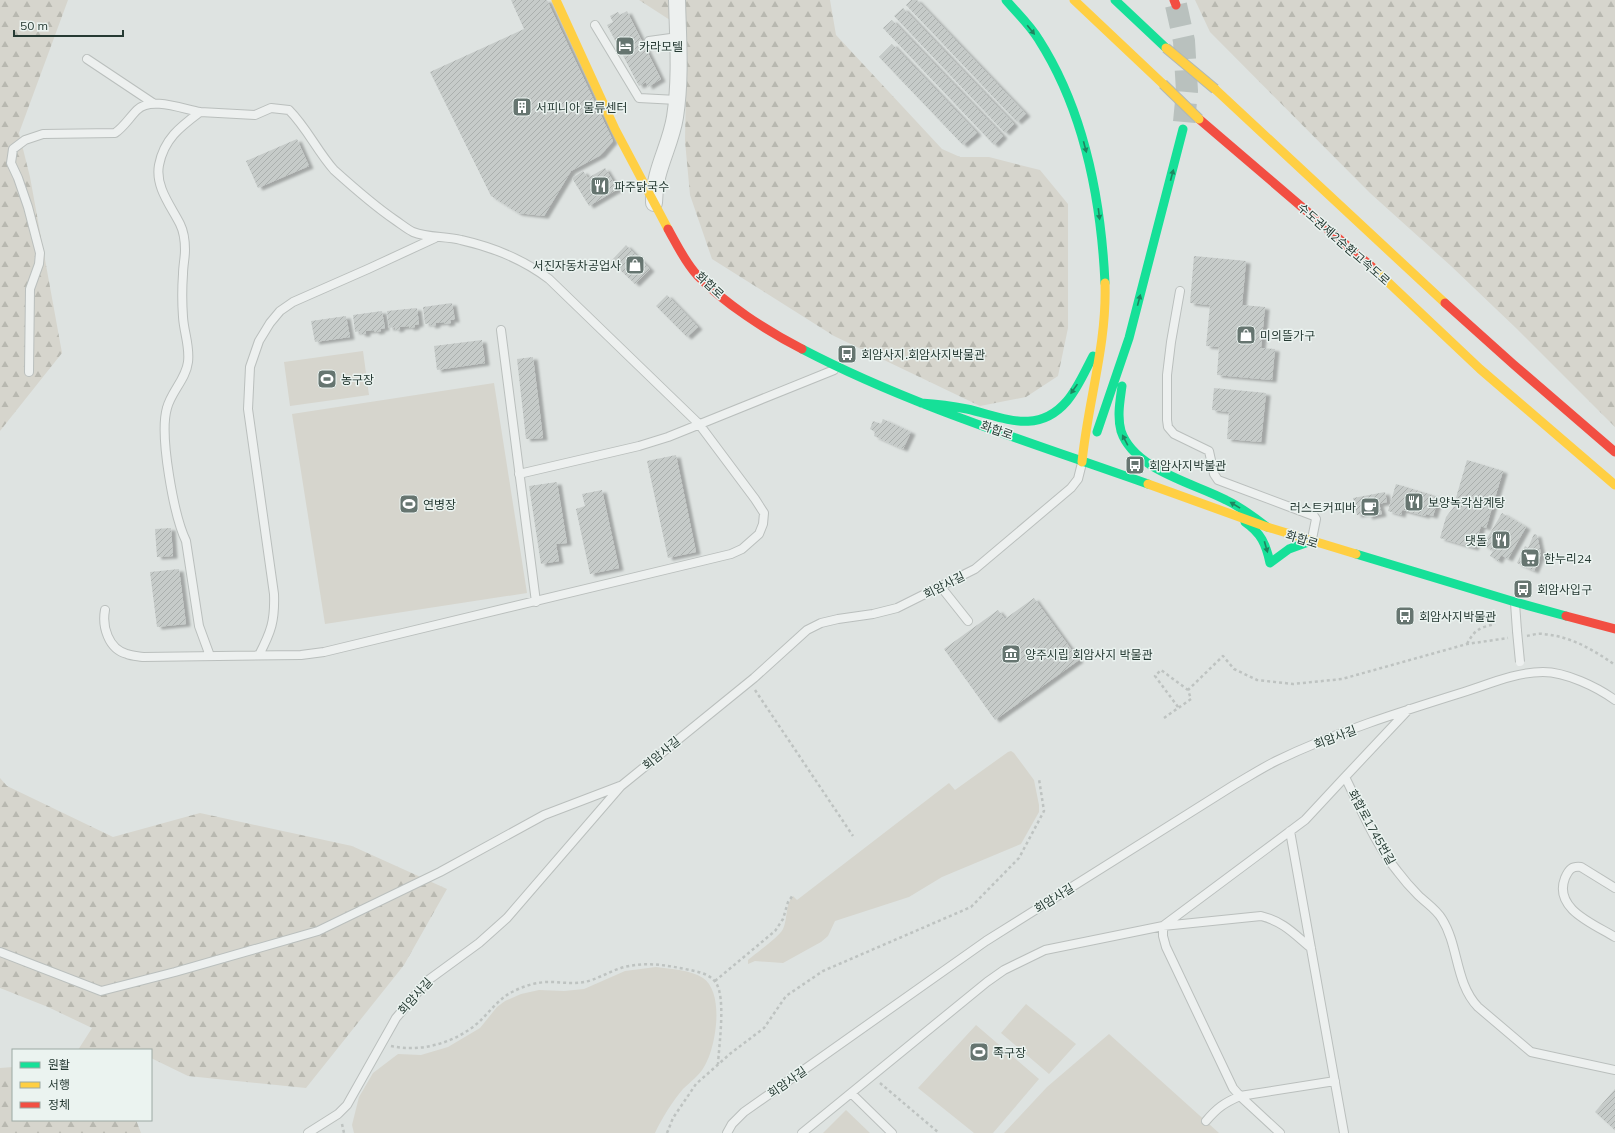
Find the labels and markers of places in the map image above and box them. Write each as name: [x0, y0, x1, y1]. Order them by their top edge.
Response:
hotel icon: 카라모텔: [614, 35, 636, 57]
place label: 카라모텔: [639, 39, 683, 54]
building icon: 서피니아 물류센터: [511, 96, 533, 118]
place label: 서피니아 물류센터: [536, 100, 627, 115]
restaurant icon: 파주닭국수: [589, 175, 611, 197]
place label: 파주닭국수: [614, 179, 669, 194]
shop icon: 서진자동차공업사: [624, 254, 646, 276]
place label: 서진자동차공업사: [533, 258, 621, 273]
shop icon: 미의뜰가구: [1235, 324, 1257, 346]
place label: 미의뜰가구: [1260, 328, 1315, 343]
bus stop icon: 회암사지.회암사지박물관: [836, 343, 858, 365]
place label: 회암사지.회암사지박물관: [861, 347, 985, 362]
sports icon: 농구장: [316, 368, 338, 390]
place label: 농구장: [341, 372, 374, 387]
bus stop icon: 회암사지박불관: [1124, 454, 1146, 476]
place label: 회암사지박불관: [1149, 458, 1226, 473]
restaurant icon: 보양녹각삼계탕: [1403, 491, 1425, 513]
sports icon: 연병장: [398, 493, 420, 515]
place label: 보양녹각삼계탕: [1428, 495, 1505, 510]
cafe icon: 러스트커피바: [1359, 496, 1381, 518]
place label: 연병장: [423, 497, 456, 512]
place label: 러스트커피바: [1290, 500, 1356, 515]
restaurant icon: 댓돌: [1490, 529, 1512, 551]
place label: 댓돌: [1465, 533, 1487, 548]
supermarket icon: 한누리24: [1519, 547, 1541, 569]
place label: 한누리24: [1544, 551, 1592, 566]
bus stop icon: 회암사입구: [1512, 578, 1534, 600]
place label: 회암사입구: [1537, 582, 1592, 597]
bus stop icon: 회암사지박물관: [1394, 605, 1416, 627]
place label: 회암사지박물관: [1419, 609, 1496, 624]
museum icon: 양주시립 회암사지 박물관: [1000, 643, 1022, 665]
place label: 양주시립 회암사지 박물관: [1025, 647, 1153, 662]
sports icon: 족구장: [968, 1041, 990, 1063]
place label: 족구장: [993, 1045, 1026, 1060]

